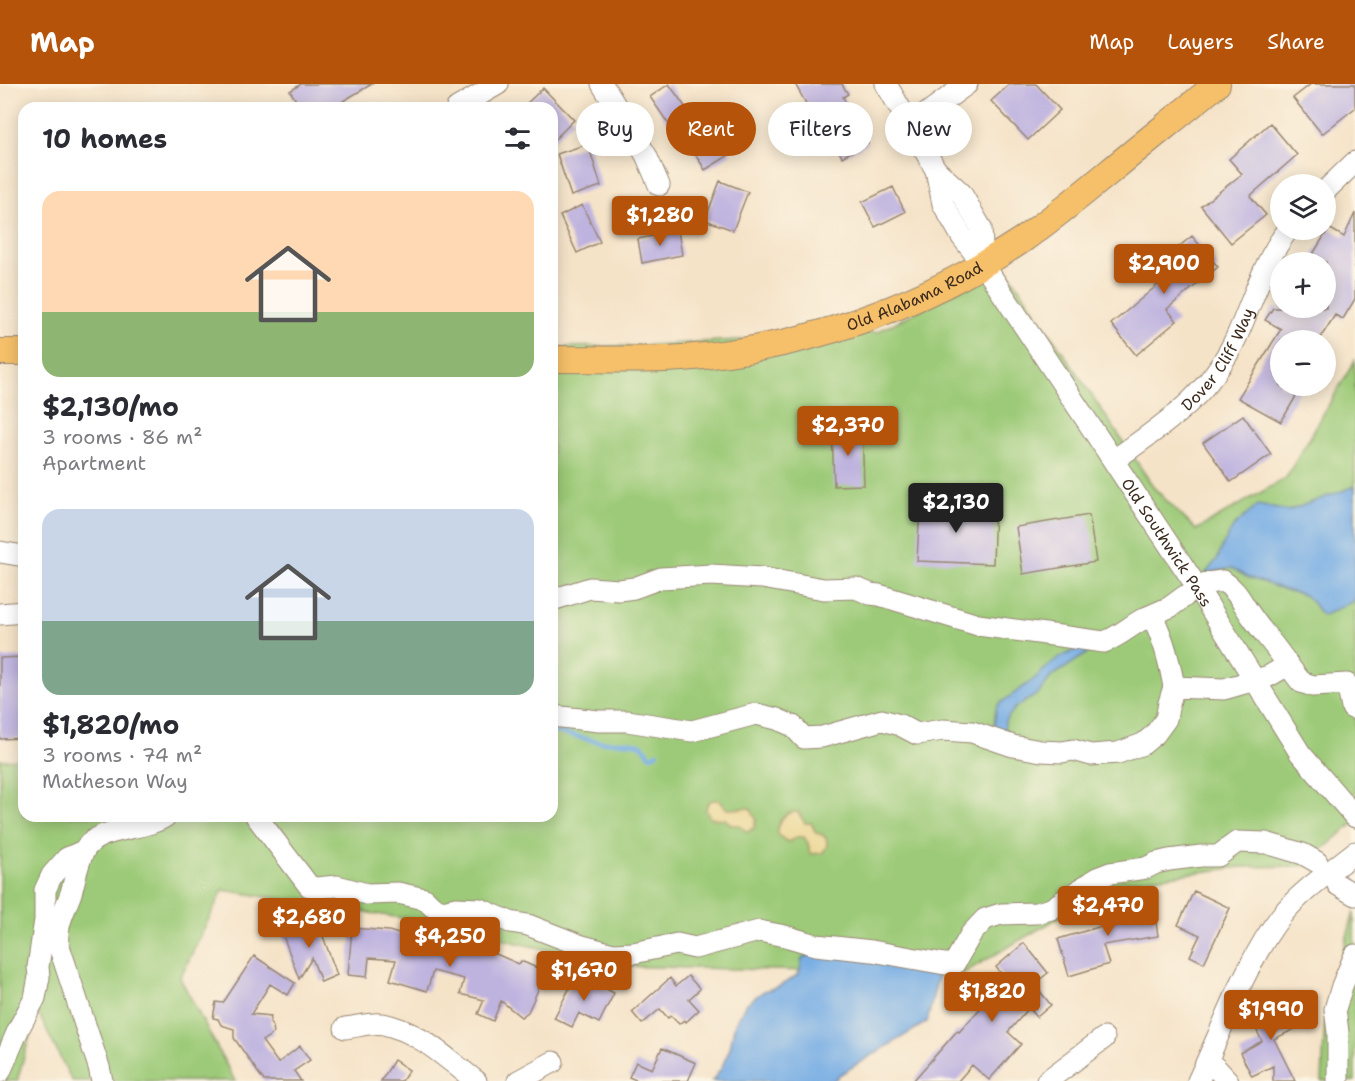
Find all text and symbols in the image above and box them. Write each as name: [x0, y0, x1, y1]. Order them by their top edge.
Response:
text: Map: [30, 23, 95, 61]
text: Map: [1089, 28, 1134, 56]
text: Layers: [1167, 28, 1234, 56]
text: Share: [1267, 28, 1325, 56]
chip: Buy: [576, 102, 654, 156]
chip: Rent: [666, 102, 756, 156]
chip: Filters: [768, 102, 873, 156]
chip: New: [885, 102, 972, 156]
text: 10 homes: [42, 121, 167, 156]
icon: filters: [501, 122, 534, 155]
map controls: [1270, 174, 1336, 396]
button: layers: [1270, 174, 1336, 240]
pin: $1,280: [611, 196, 709, 247]
text: $1,280: [626, 202, 694, 228]
icon: home: [234, 230, 342, 338]
pin: $2,900: [1115, 244, 1213, 295]
text: $2,900: [1128, 250, 1200, 276]
button: +: [1270, 252, 1336, 318]
street label: Old Alabama Road: [844, 257, 986, 336]
street label: Dover Cliff Way: [1177, 305, 1259, 416]
button: −: [1270, 330, 1336, 396]
text: $2,130/mo: [42, 389, 179, 424]
pin: $2,370: [799, 406, 897, 457]
text: $2,370: [811, 412, 885, 438]
text: 3 rooms · 86 m²: [42, 424, 202, 450]
text: Apartment: [42, 450, 146, 476]
street label: Old Southwick Pass: [1117, 474, 1217, 611]
pin: $2,130: [907, 483, 1005, 534]
text: $2,130: [922, 489, 990, 515]
icon: home: [234, 548, 342, 656]
text: $1,820/mo: [42, 707, 179, 742]
text: 3 rooms · 74 m²: [42, 742, 202, 768]
text: Matheson Way: [42, 768, 188, 794]
pin: $2,470: [1059, 886, 1157, 937]
text: $2,470: [1072, 892, 1144, 918]
pin: $2,680: [260, 898, 358, 949]
text: $2,680: [272, 904, 346, 930]
pin: $4,250: [401, 917, 499, 968]
text: $4,250: [414, 923, 486, 949]
pin: $1,670: [535, 951, 633, 1002]
text: $1,670: [551, 957, 618, 983]
pin: $1,820: [943, 972, 1041, 1023]
text: $1,820: [958, 978, 1026, 1004]
pin: $1,990: [1222, 990, 1320, 1041]
text: $1,990: [1238, 996, 1304, 1022]

